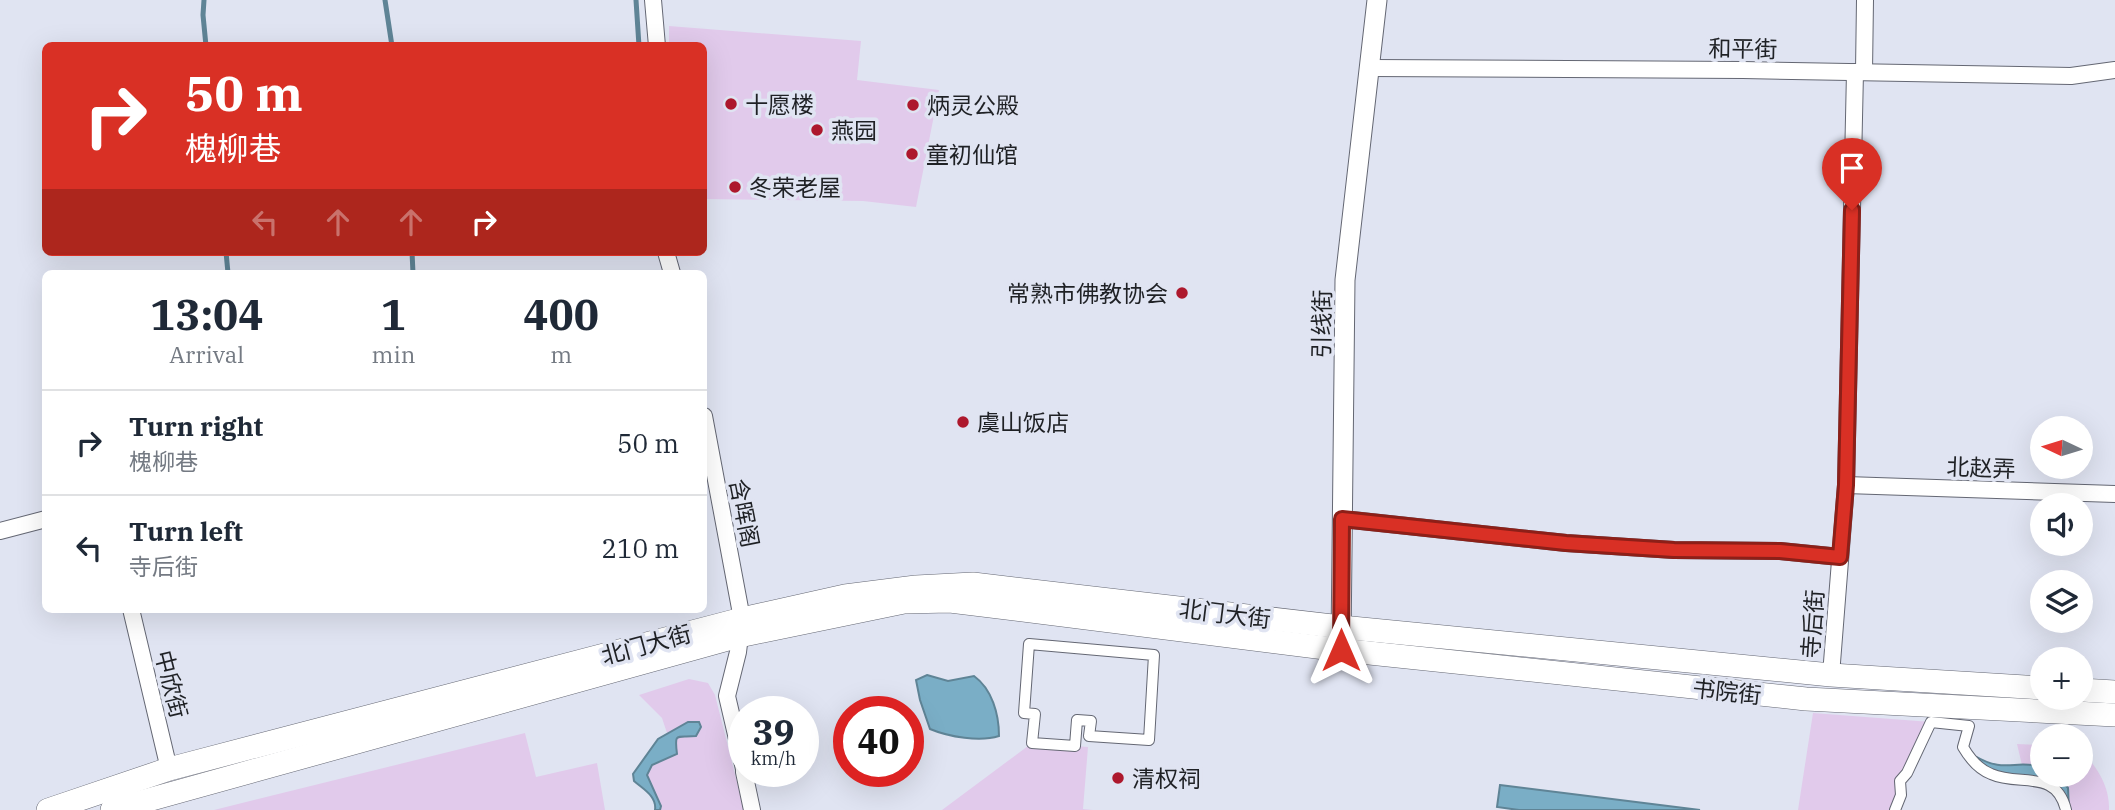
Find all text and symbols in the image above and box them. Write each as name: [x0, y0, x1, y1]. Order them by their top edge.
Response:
street label: 和平街: [1708, 32, 1778, 64]
text: 50 m: [185, 61, 303, 124]
icon: right: [70, 70, 161, 161]
place label: 十愿楼: [745, 89, 814, 119]
place label: 炳灵公殿: [927, 90, 1019, 120]
marker: 十愿楼: [723, 96, 739, 112]
marker: 炳灵公殿: [905, 97, 921, 113]
place label: 燕园: [831, 115, 877, 145]
marker: 燕园: [809, 122, 825, 138]
text: 槐柳巷: [185, 127, 281, 169]
pin: [1822, 138, 1882, 210]
place label: 童初仙馆: [926, 139, 1018, 169]
marker: 童初仙馆: [904, 146, 920, 162]
icon: arrive: [1833, 149, 1871, 187]
place label: 冬荣老屋: [749, 172, 841, 202]
marker: 冬荣老屋: [727, 179, 743, 195]
icon: left: [246, 203, 284, 241]
icon: ahead: [319, 203, 357, 241]
icon: ahead: [392, 203, 430, 241]
icon: right: [465, 203, 503, 241]
place label: 常熟市佛教协会: [1007, 278, 1168, 308]
marker: 常熟市佛教协会: [1174, 285, 1190, 301]
text: 13:04: [150, 287, 264, 342]
text: 1: [381, 287, 406, 342]
text: 400: [523, 287, 599, 342]
street label: 引线街: [1305, 289, 1337, 359]
text: Arrival: [169, 339, 244, 369]
text: min: [372, 339, 415, 369]
text: m: [550, 339, 572, 369]
place label: 虞山饭店: [977, 407, 1069, 437]
text: Turn right: [129, 409, 263, 443]
marker: 虞山饭店: [955, 414, 971, 430]
north arrow: [2030, 416, 2093, 480]
map controls: [2030, 416, 2093, 787]
icon: right: [70, 424, 108, 462]
text: 50 m: [617, 426, 679, 460]
text: 槐柳巷: [129, 446, 198, 476]
street label: 北赵弄: [1946, 451, 2016, 483]
street label: 含晖阁: [724, 476, 766, 550]
button: sound: [2030, 493, 2093, 556]
text: Turn left: [129, 514, 243, 548]
icon: left: [70, 529, 108, 567]
text: 210 m: [601, 531, 679, 565]
text: 寺后街: [129, 551, 198, 581]
button: layers: [2030, 570, 2093, 633]
street label: 寺后街: [1795, 589, 1829, 659]
street label: 北门大街: [1178, 593, 1272, 633]
position arrow: [1304, 613, 1378, 687]
street label: 北门大街: [598, 618, 694, 670]
street label: 中欣街: [149, 647, 195, 721]
button: +: [2030, 647, 2093, 710]
street label: 书院街: [1691, 672, 1763, 710]
speed limit sign: 40: [833, 696, 924, 787]
text: 39: [752, 709, 795, 755]
button: −: [2030, 724, 2093, 787]
text: km/h: [751, 747, 796, 770]
place label: 清权祠: [1132, 763, 1201, 793]
marker: 清权祠: [1110, 770, 1126, 786]

